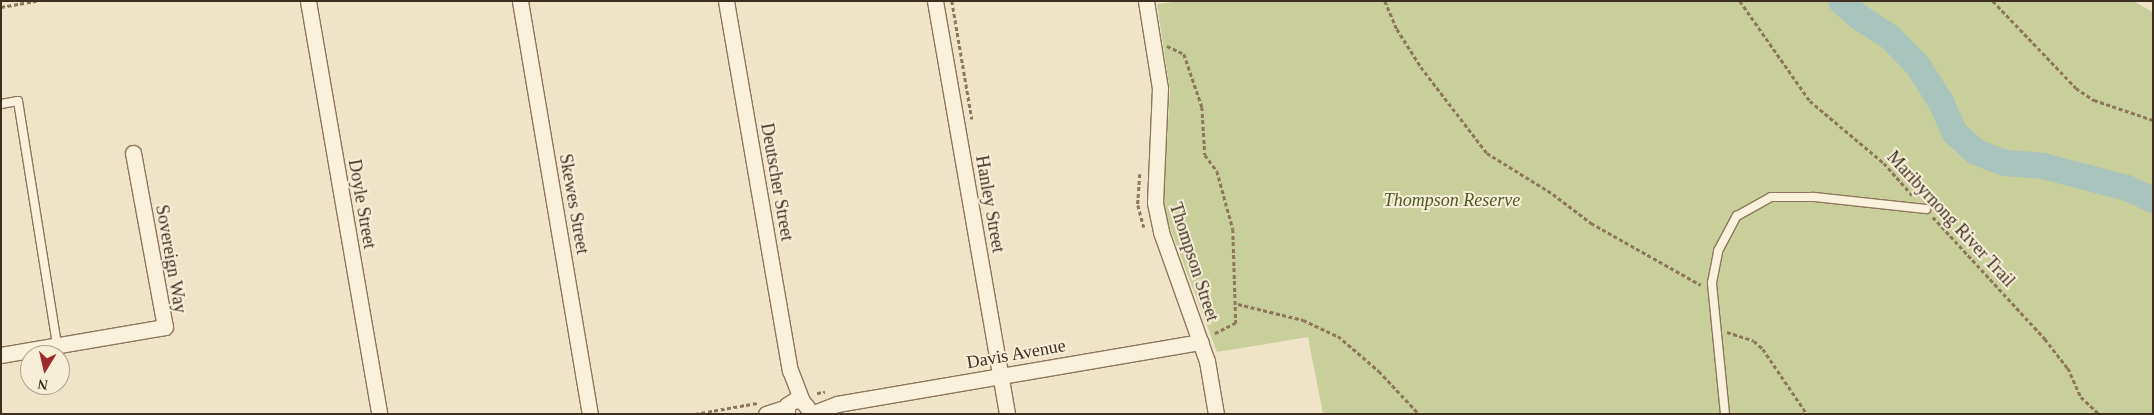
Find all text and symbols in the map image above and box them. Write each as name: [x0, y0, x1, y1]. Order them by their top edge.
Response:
street label: Deutscher Street: [756, 121, 798, 243]
street label: Maribyrnong River Trail: [1882, 146, 2020, 292]
street label: Skewes Street: [555, 152, 593, 256]
street label: Hanley Street: [971, 154, 1009, 254]
street label: Doyle Street: [344, 158, 380, 250]
park label: Thompson Reserve: [1384, 189, 1520, 211]
street label: Thompson Street: [1165, 200, 1223, 324]
street label: Sovereign Way: [151, 203, 191, 315]
street label: Davis Avenue: [964, 335, 1068, 373]
north arrow: [20, 345, 70, 395]
text: N: [37, 376, 49, 393]

